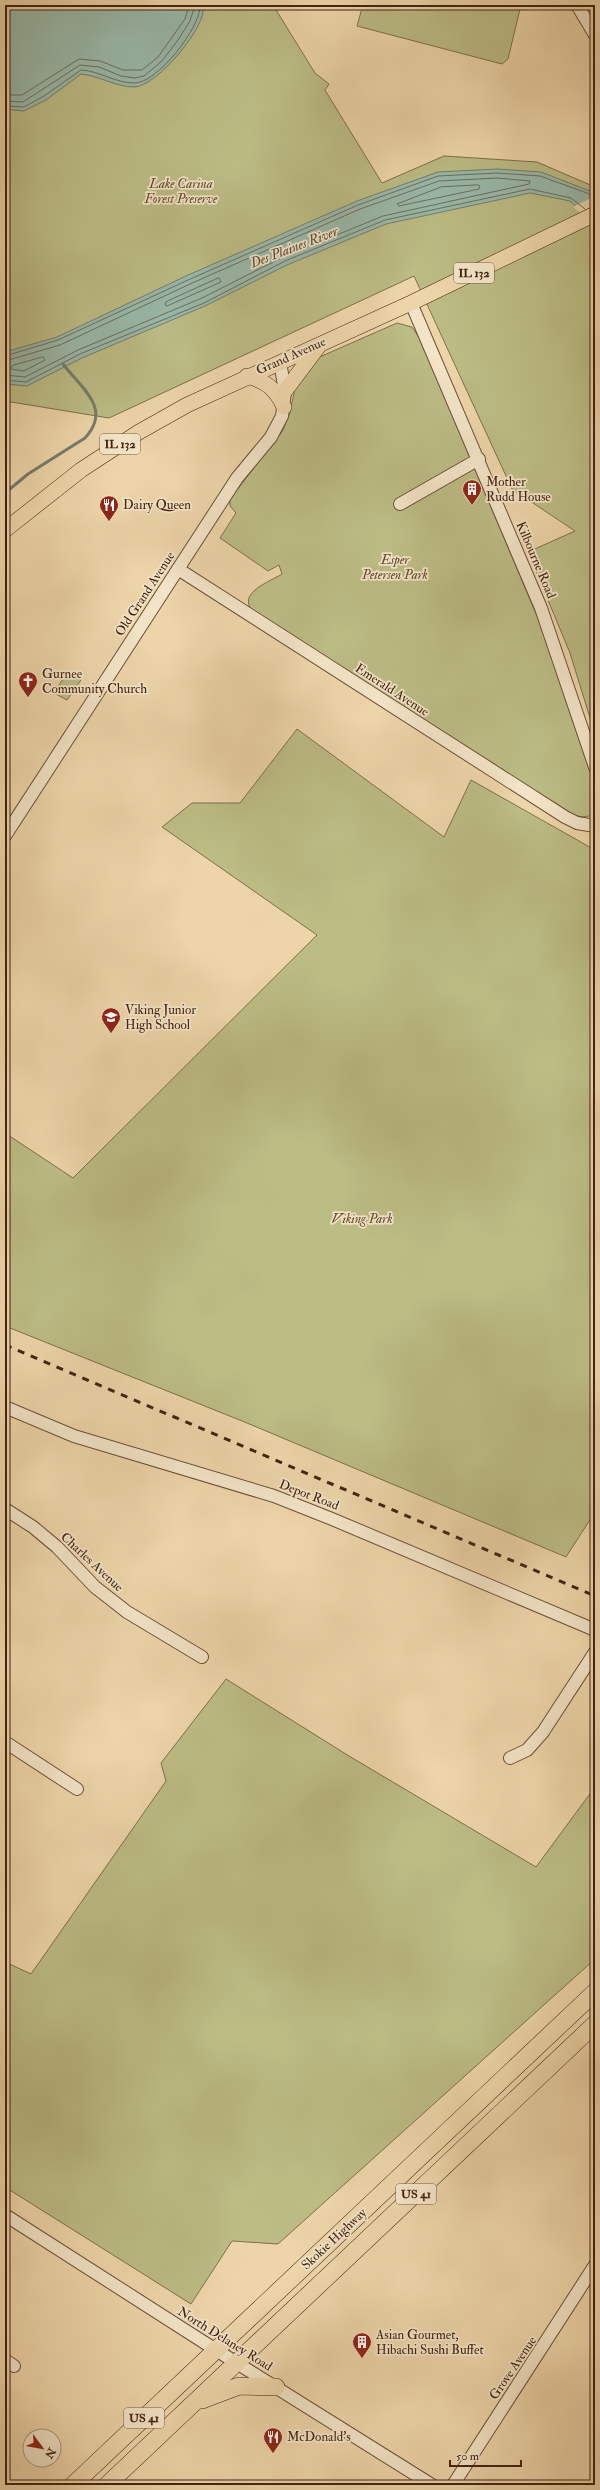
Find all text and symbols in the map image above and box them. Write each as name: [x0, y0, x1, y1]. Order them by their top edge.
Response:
park label: Lake Carina Forest Preserve: [144, 176, 218, 207]
water label: Des Plaines River: [247, 222, 341, 272]
road number: IL 132: [454, 263, 494, 283]
street label: Grand Avenue: [254, 333, 329, 378]
road number: IL 132: [100, 434, 140, 454]
place label: Mother Rudd House: [486, 474, 551, 505]
building icon: Mother Rudd House: [461, 478, 483, 506]
restaurant icon: Dairy Queen: [98, 494, 120, 522]
place label: Dairy Queen: [123, 497, 191, 514]
street label: Kilbourne Road: [513, 519, 560, 601]
street label: Old Grand Avenue: [112, 548, 179, 639]
park label: Esper Petersen Park: [361, 552, 428, 583]
street label: Emerald Avenue: [352, 660, 433, 720]
place label: Gurnee Community Church: [42, 666, 147, 698]
church icon: Gurnee Community Church: [17, 670, 39, 698]
place label: Viking Junior High School: [125, 1002, 196, 1033]
school or university icon: Viking Junior High School: [100, 1006, 122, 1034]
park label: Viking Park: [331, 1211, 393, 1227]
street label: Depot Road: [276, 1476, 342, 1515]
street label: Charles Avenue: [57, 1529, 127, 1596]
road number: US 41: [396, 2184, 436, 2204]
street label: Skokie Highway: [298, 2205, 371, 2274]
street label: North Delaney Road: [174, 2303, 276, 2376]
place label: Asian Gourmet, Hibachi Sushi Buffet: [375, 2327, 484, 2358]
building icon: Asian Gourmet, Hibachi Sushi Buffet: [351, 2331, 373, 2359]
street label: Grove Avenue: [486, 2333, 540, 2403]
road number: US 41: [124, 2408, 164, 2428]
restaurant icon: McDonald's: [262, 2426, 284, 2454]
north arrow: [22, 2428, 62, 2468]
place label: McDonald's: [287, 2429, 351, 2445]
scale bar: [450, 2442, 521, 2468]
text: N: [41, 2445, 59, 2462]
text: 50 m: [456, 2449, 480, 2464]

